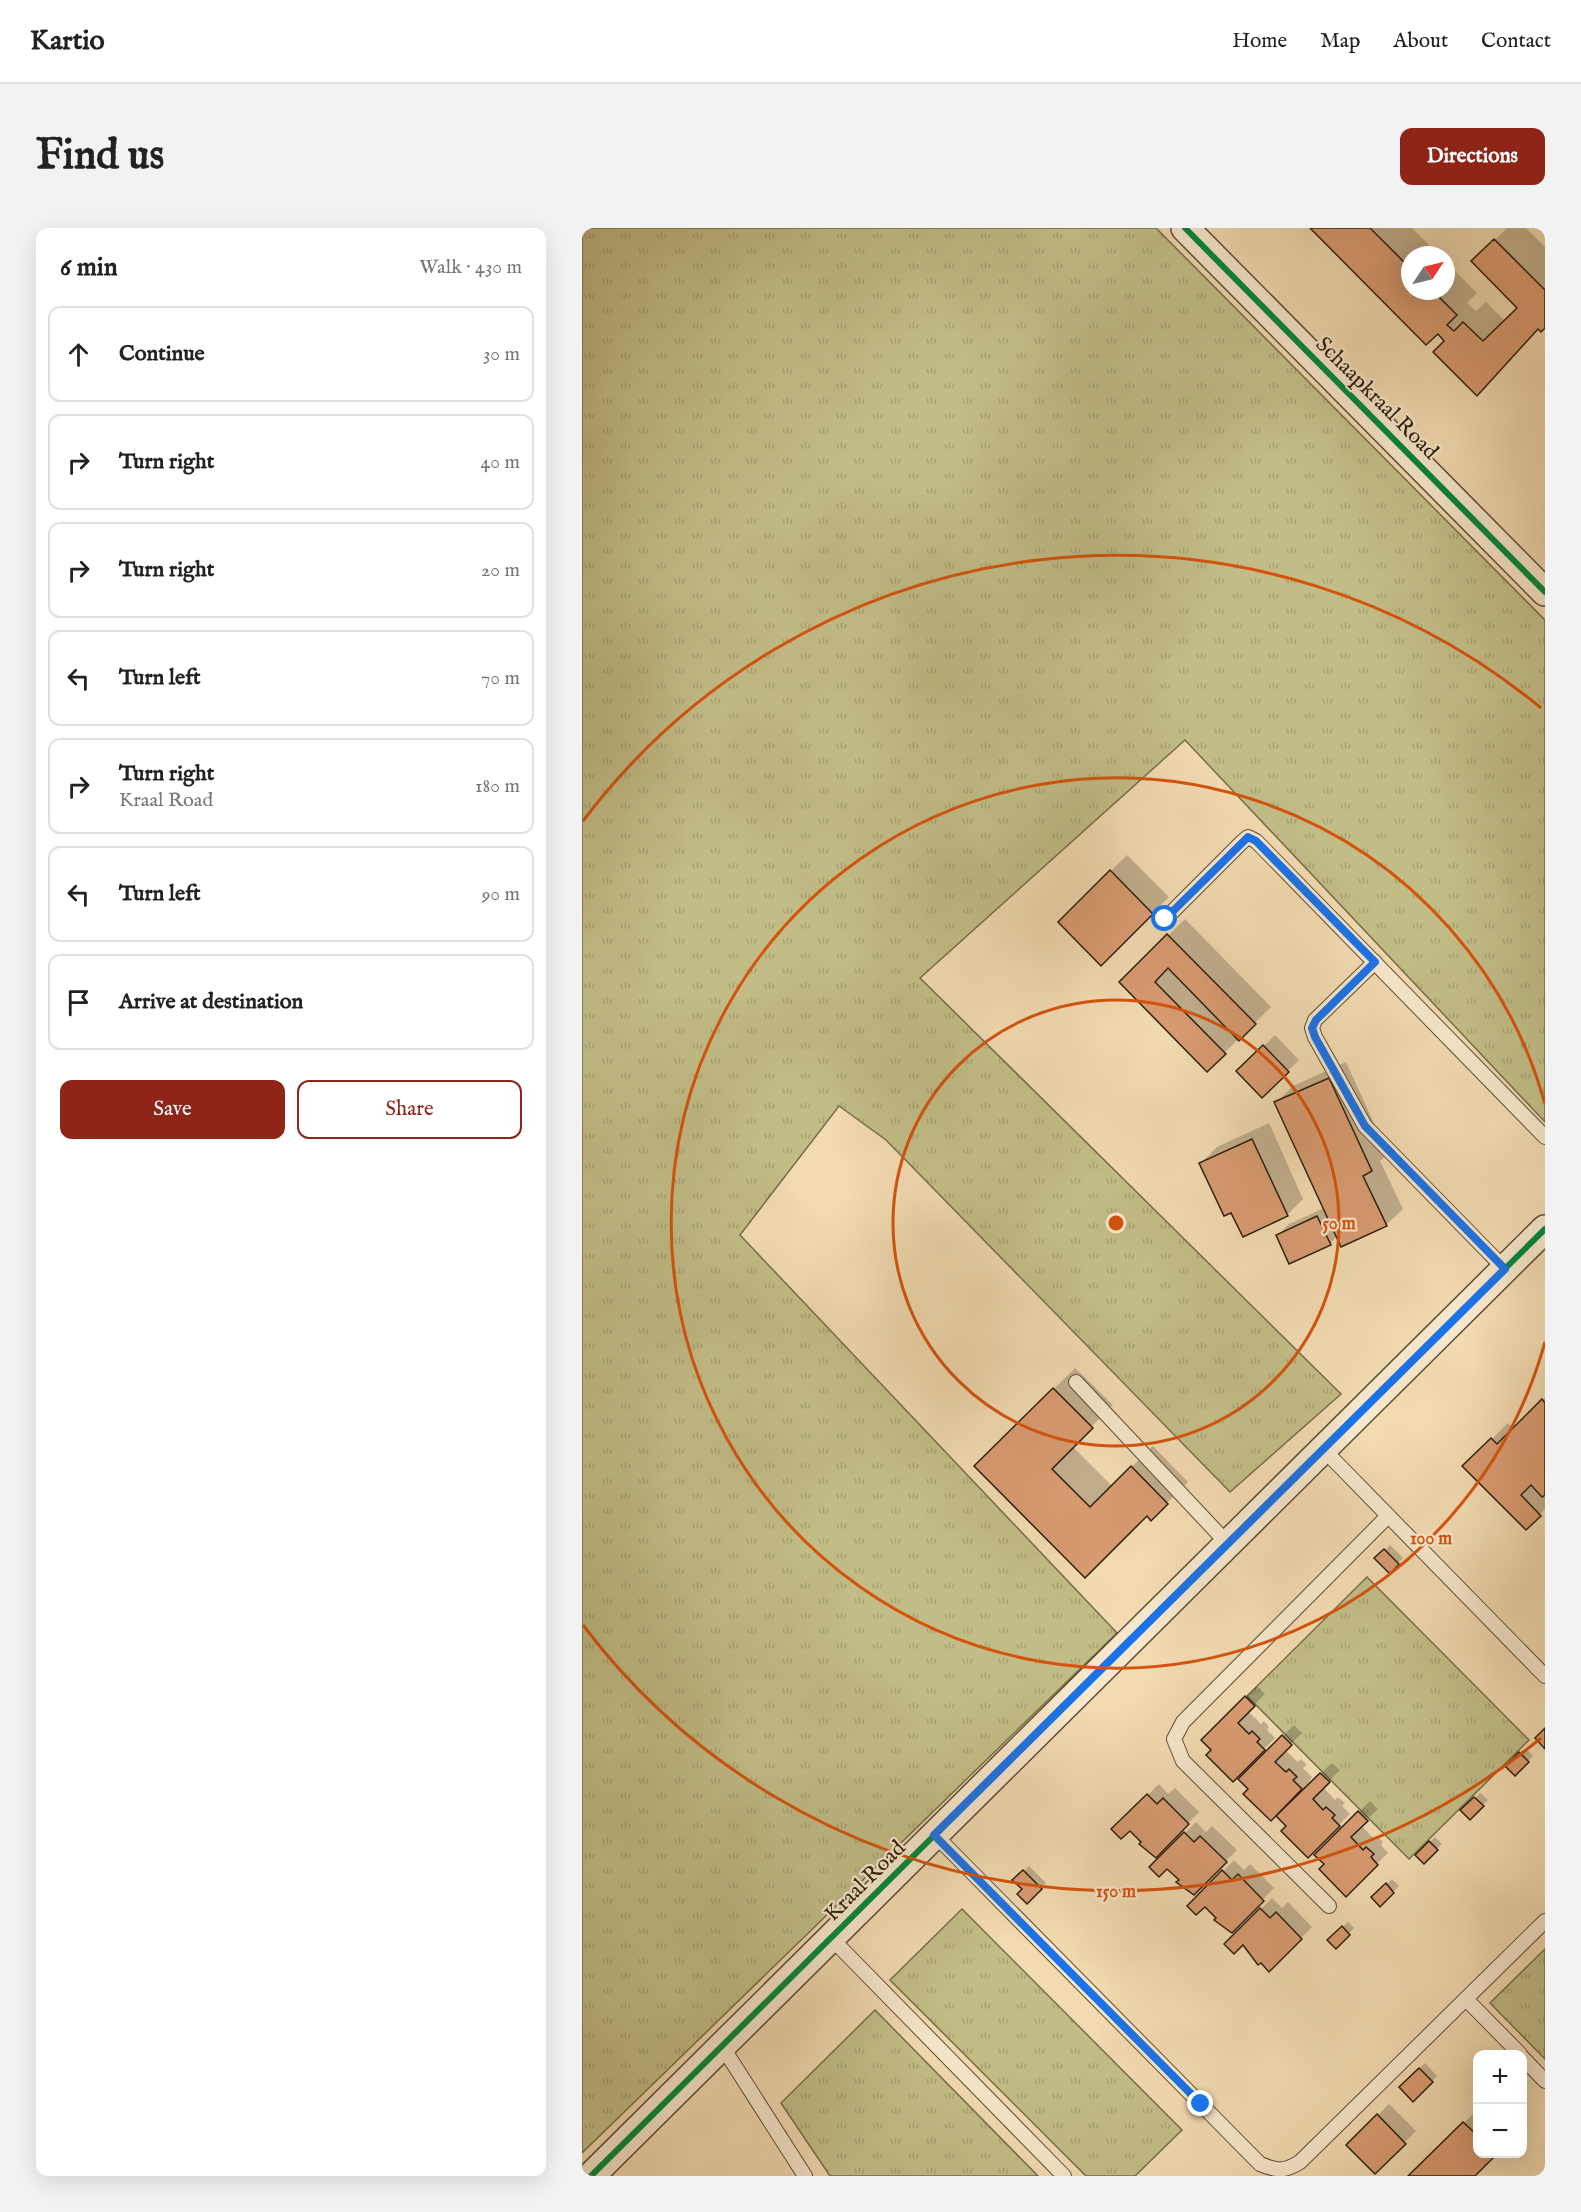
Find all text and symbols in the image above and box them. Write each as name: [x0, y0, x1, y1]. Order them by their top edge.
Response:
text: Kartio: [30, 24, 105, 59]
text: Home: [1232, 28, 1287, 55]
text: Map: [1320, 28, 1360, 55]
text: About: [1393, 28, 1448, 55]
text: Contact: [1481, 28, 1551, 55]
button: Directions: [1400, 128, 1545, 185]
text: Find us: [36, 130, 164, 183]
north arrow: [1401, 246, 1455, 300]
text: 6 min: [60, 251, 118, 284]
text: Walk · 430 m: [419, 255, 522, 280]
street label: Schaapkraal Road: [1309, 331, 1444, 466]
icon: ahead: [62, 338, 95, 371]
text: Continue: [119, 340, 205, 368]
text: 30 m: [483, 342, 520, 367]
icon: right: [62, 446, 95, 479]
text: Turn right: [119, 448, 214, 476]
text: 40 m: [481, 450, 520, 475]
icon: right: [62, 554, 95, 587]
text: Turn right: [119, 556, 214, 584]
text: 20 m: [481, 558, 520, 583]
icon: left: [62, 662, 95, 695]
text: Turn left: [119, 664, 201, 692]
text: 70 m: [481, 666, 520, 691]
text: Turn right: [119, 760, 214, 788]
icon: right: [62, 770, 95, 803]
text: 180 m: [475, 774, 520, 799]
text: Kraal Road: [119, 788, 213, 813]
icon: left: [62, 878, 95, 911]
text: Turn left: [119, 880, 201, 908]
text: 90 m: [482, 882, 520, 907]
route start: [1151, 905, 1177, 931]
icon: arrive: [62, 986, 95, 1019]
text: Arrive at destination: [119, 988, 303, 1016]
button: Save: [60, 1080, 285, 1139]
button: Share: [297, 1080, 522, 1139]
centre of rings: [1106, 1213, 1126, 1233]
text: 50 m: [1322, 1213, 1356, 1236]
text: 100 m: [1410, 1528, 1452, 1551]
street label: Kraal Road: [819, 1835, 912, 1928]
text: 150 m: [1096, 1881, 1136, 1904]
map controls: [1473, 2050, 1527, 2158]
button: +: [1473, 2050, 1527, 2104]
route end: [1187, 2090, 1213, 2116]
button: −: [1473, 2104, 1527, 2158]

